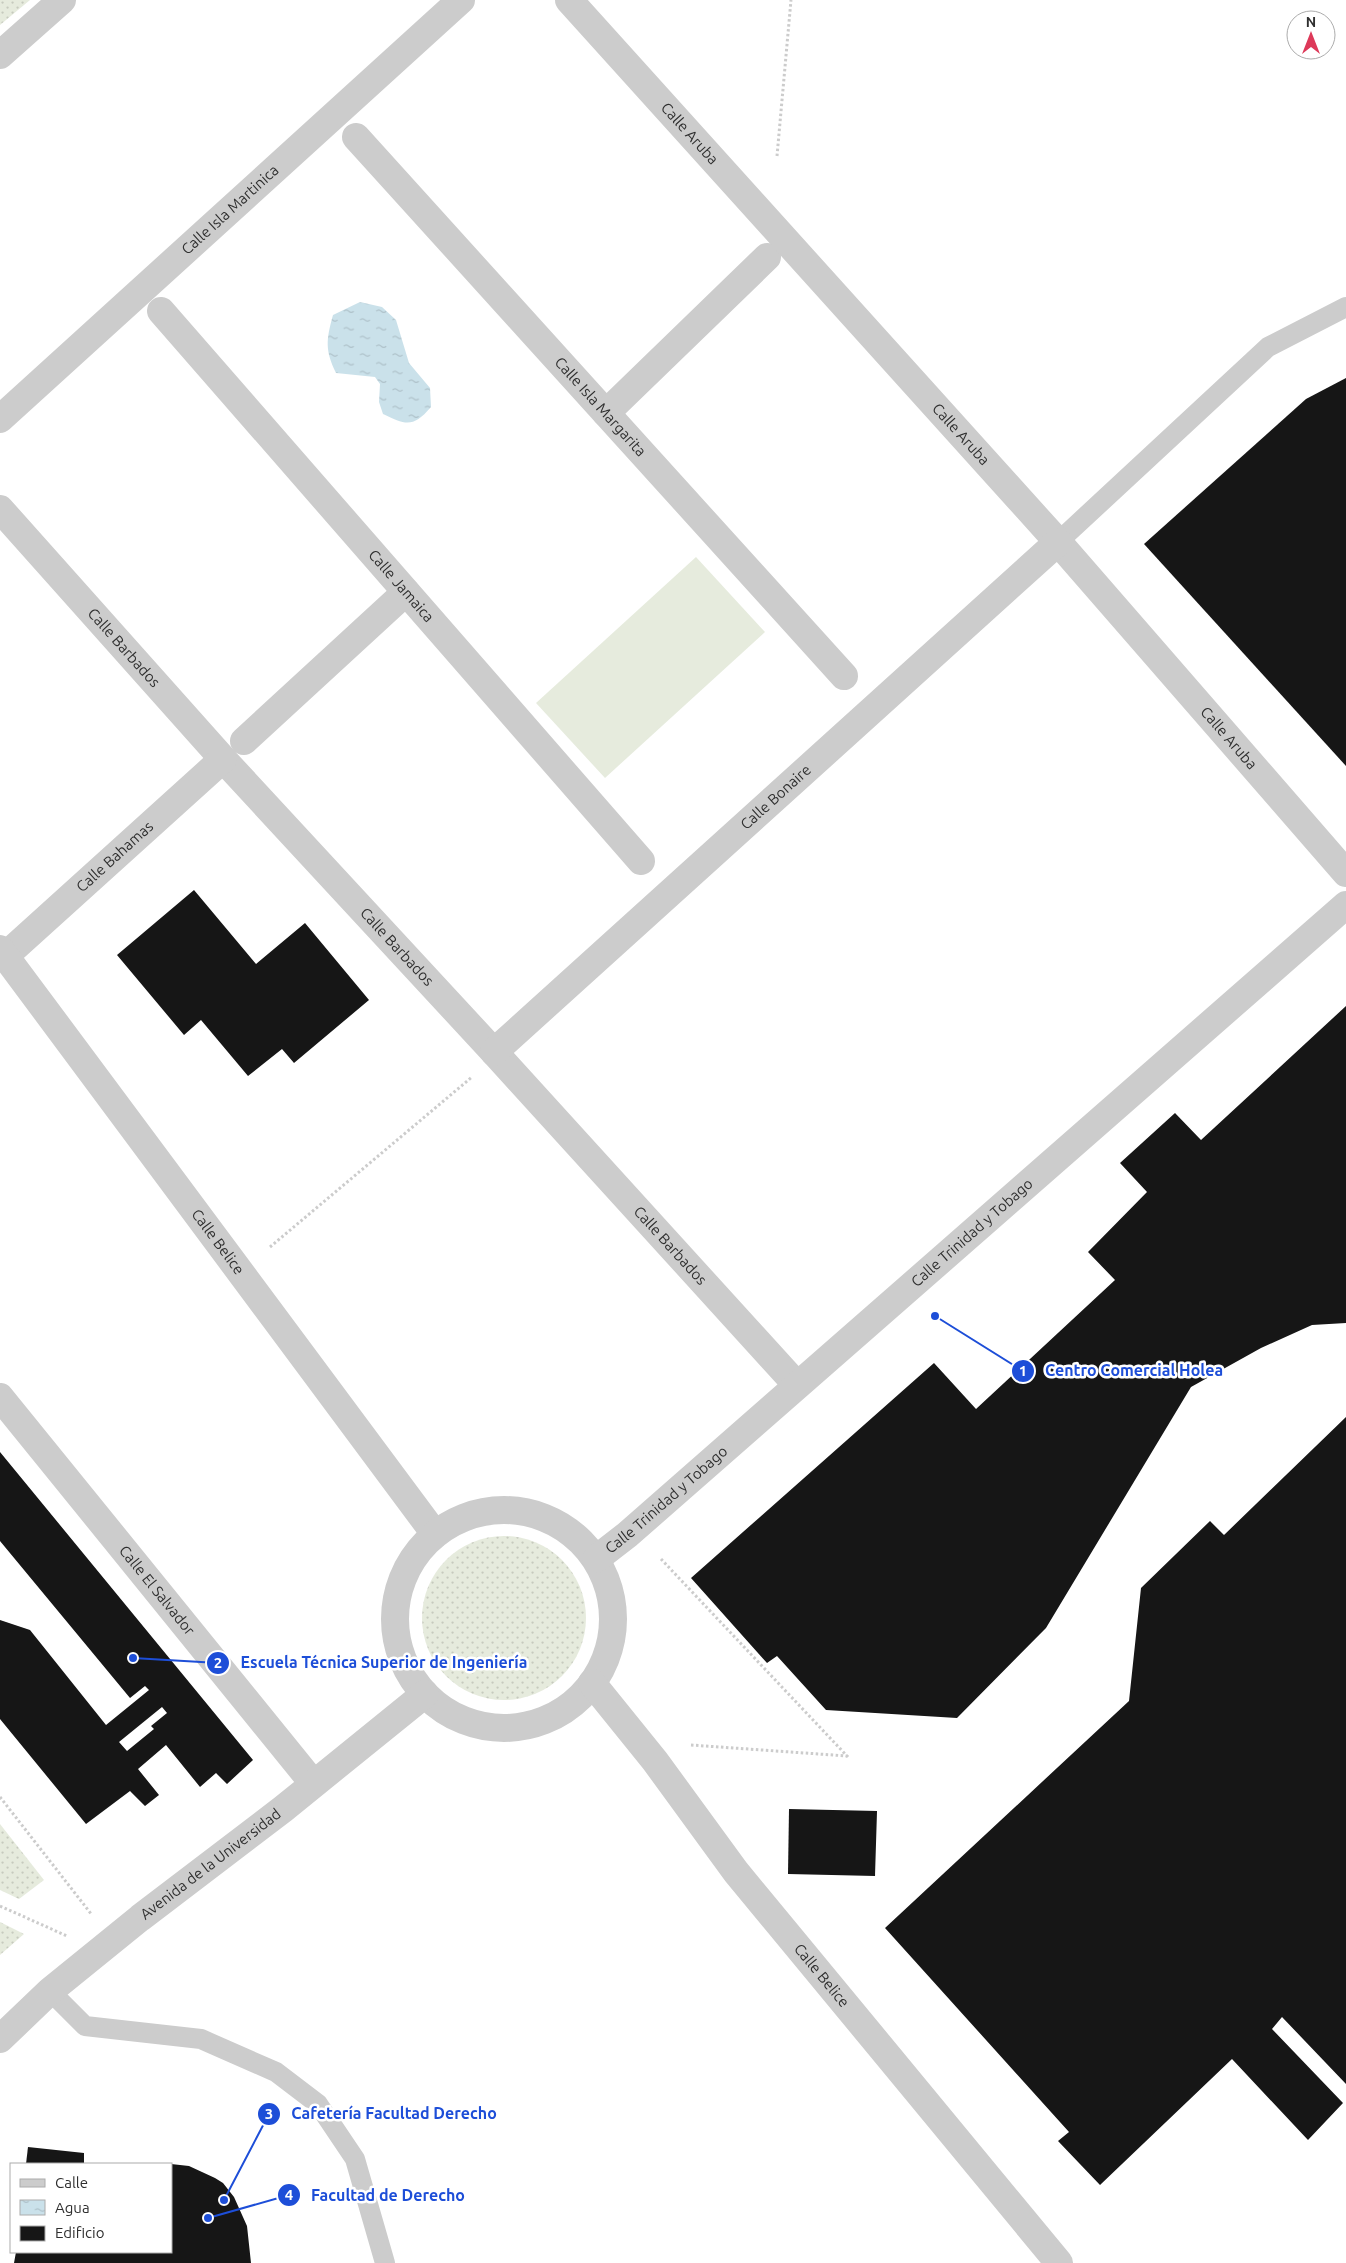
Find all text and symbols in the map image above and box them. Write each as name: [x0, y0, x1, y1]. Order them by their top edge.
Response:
north arrow: [1286, 10, 1336, 60]
text: N: [1306, 14, 1316, 30]
street label: Calle Aruba: [658, 99, 722, 168]
street label: Calle Isla Martinica: [178, 161, 282, 258]
street label: Calle Isla Margarita: [552, 353, 650, 460]
street label: Calle Aruba: [929, 400, 993, 468]
street label: Calle Jamaica: [365, 546, 438, 625]
street label: Calle Barbados: [85, 604, 164, 690]
street label: Calle Aruba: [1197, 703, 1261, 772]
street label: Calle Bonaire: [737, 761, 814, 833]
street label: Calle Bahamas: [73, 817, 156, 895]
street label: Calle Barbados: [357, 904, 437, 989]
street label: Calle Trinidad y Tobago: [908, 1175, 1036, 1290]
street label: Calle Barbados: [631, 1203, 711, 1288]
street label: Calle Belice: [188, 1206, 248, 1278]
callout: Centro Comercial Holea: [1010, 1355, 1233, 1386]
text: Centro Comercial Holea: [1045, 1361, 1223, 1379]
text: 1: [1019, 1362, 1027, 1379]
street label: Calle Trinidad y Tobago: [602, 1442, 731, 1557]
street label: Calle El Salvador: [116, 1542, 199, 1638]
callout: Escuela Técnica Superior de Ingeniería: [206, 1647, 538, 1678]
text: Escuela Técnica Superior de Ingeniería: [241, 1653, 527, 1671]
text: 2: [214, 1654, 222, 1671]
street label: Avenida de la Universidad: [137, 1805, 284, 1923]
street label: Calle Belice: [791, 1940, 853, 2010]
callout: Cafetería Facultad Derecho: [256, 2098, 507, 2129]
text: Cafetería Facultad Derecho: [291, 2104, 497, 2122]
text: 3: [265, 2105, 273, 2122]
legend: [10, 2163, 172, 2253]
text: Calle: [55, 2174, 88, 2191]
callout: Facultad de Derecho: [276, 2180, 475, 2211]
text: 4: [285, 2186, 293, 2203]
text: Facultad de Derecho: [311, 2186, 465, 2204]
text: Agua: [55, 2199, 90, 2216]
text: Edificio: [55, 2224, 104, 2241]

